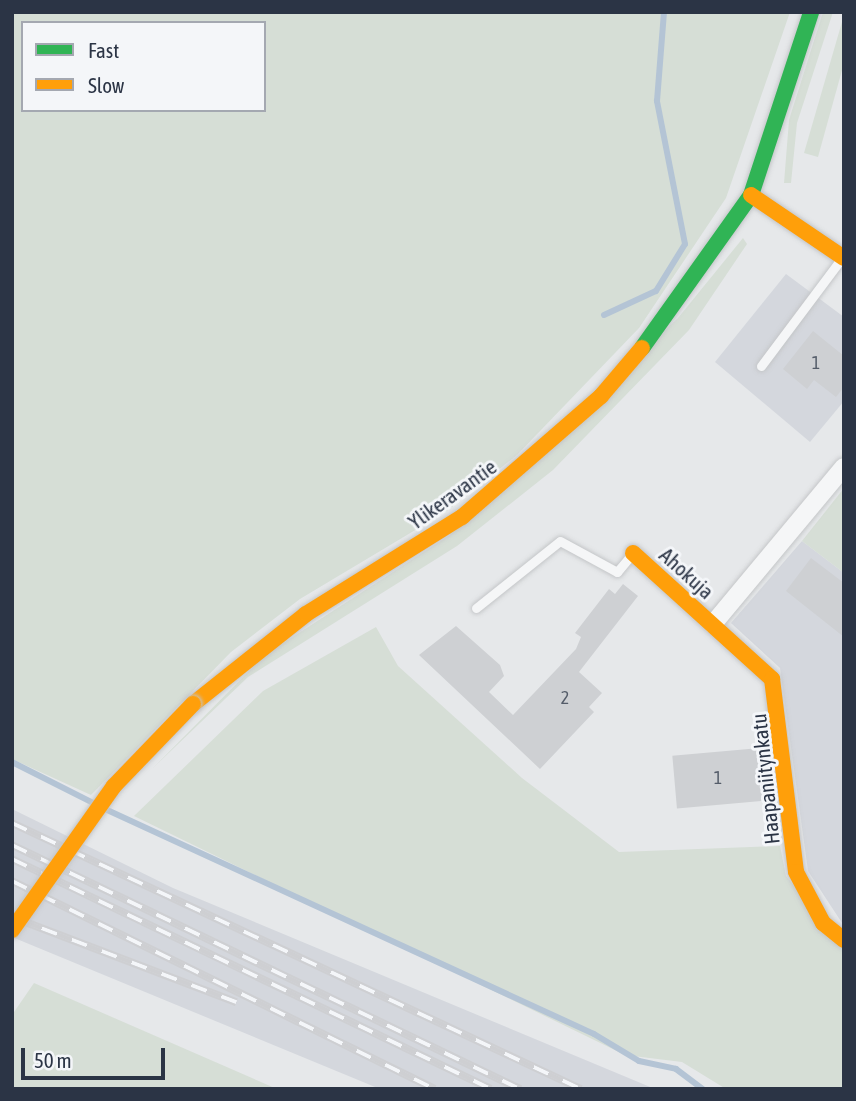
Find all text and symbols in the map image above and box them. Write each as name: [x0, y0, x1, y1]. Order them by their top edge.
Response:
legend: [21, 21, 266, 112]
text: Fast: [88, 38, 119, 62]
text: Slow: [88, 73, 124, 97]
house number: 1: [812, 352, 820, 374]
street label: Ylikeravantie: [403, 454, 501, 534]
street label: Ahokuja: [655, 542, 719, 604]
house number: 2: [561, 687, 569, 709]
street label: Haapaniitynkatu: [746, 712, 784, 846]
house number: 1: [714, 767, 722, 789]
scale bar: [24, 1034, 168, 1078]
text: 50 m: [34, 1048, 72, 1072]

